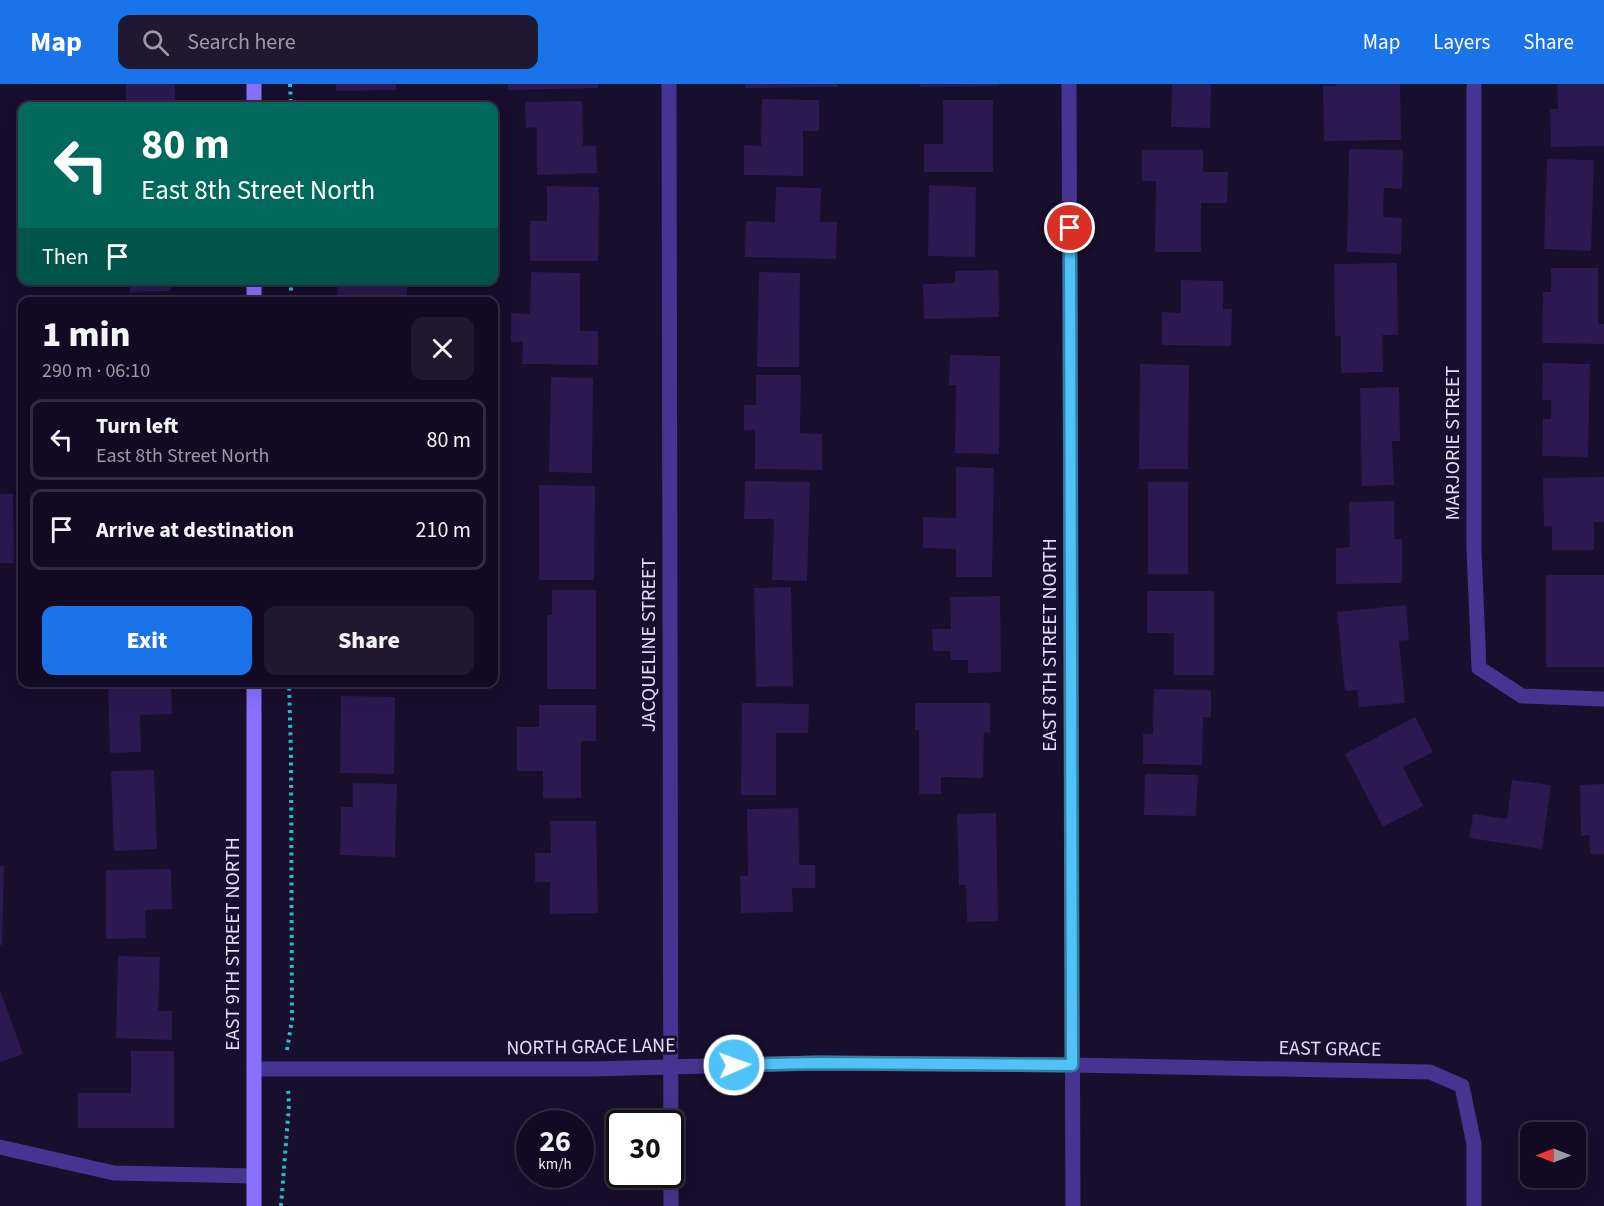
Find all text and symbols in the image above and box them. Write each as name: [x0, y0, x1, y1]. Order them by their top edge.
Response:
search box: [118, 15, 538, 69]
text: Map: [30, 22, 82, 62]
icon: search: [139, 26, 172, 59]
text: Search here: [187, 26, 296, 58]
text: Map: [1363, 27, 1400, 57]
text: Layers: [1433, 27, 1490, 57]
text: Share: [1523, 27, 1574, 57]
text: 80 m: [141, 115, 230, 175]
icon: left: [42, 126, 120, 204]
text: East 8th Street North: [141, 171, 375, 210]
pin: [1044, 202, 1095, 253]
icon: arrive: [1053, 211, 1086, 244]
icon: arrive: [101, 240, 134, 273]
text: Then: [42, 241, 89, 273]
text: 1 min: [42, 309, 130, 360]
button: close: [411, 317, 474, 380]
text: 290 m · 06:10: [42, 357, 150, 385]
street label: MARJORIE STREET: [1439, 365, 1467, 520]
text: Turn left: [96, 410, 178, 442]
icon: left: [45, 423, 78, 456]
text: 80 m: [426, 424, 471, 456]
text: East 8th Street North: [96, 442, 269, 470]
icon: arrive: [45, 513, 78, 546]
text: Arrive at destination: [96, 514, 294, 546]
text: 210 m: [416, 514, 471, 546]
street label: EAST 8TH STREET NORTH: [1036, 538, 1064, 752]
street label: JACQUELINE STREET: [635, 557, 663, 732]
button: Exit: [42, 606, 252, 675]
button: Share: [264, 606, 474, 675]
street label: EAST 9TH STREET NORTH: [219, 837, 247, 1051]
street label: NORTH GRACE LANE: [506, 1032, 676, 1062]
position arrow: [702, 1033, 766, 1097]
street label: EAST GRACE: [1278, 1034, 1382, 1064]
speed limit sign: 30: [606, 1110, 684, 1188]
text: 26: [539, 1120, 571, 1163]
north arrow: [1520, 1122, 1586, 1188]
map controls: [1520, 1122, 1586, 1188]
text: km/h: [538, 1154, 572, 1175]

